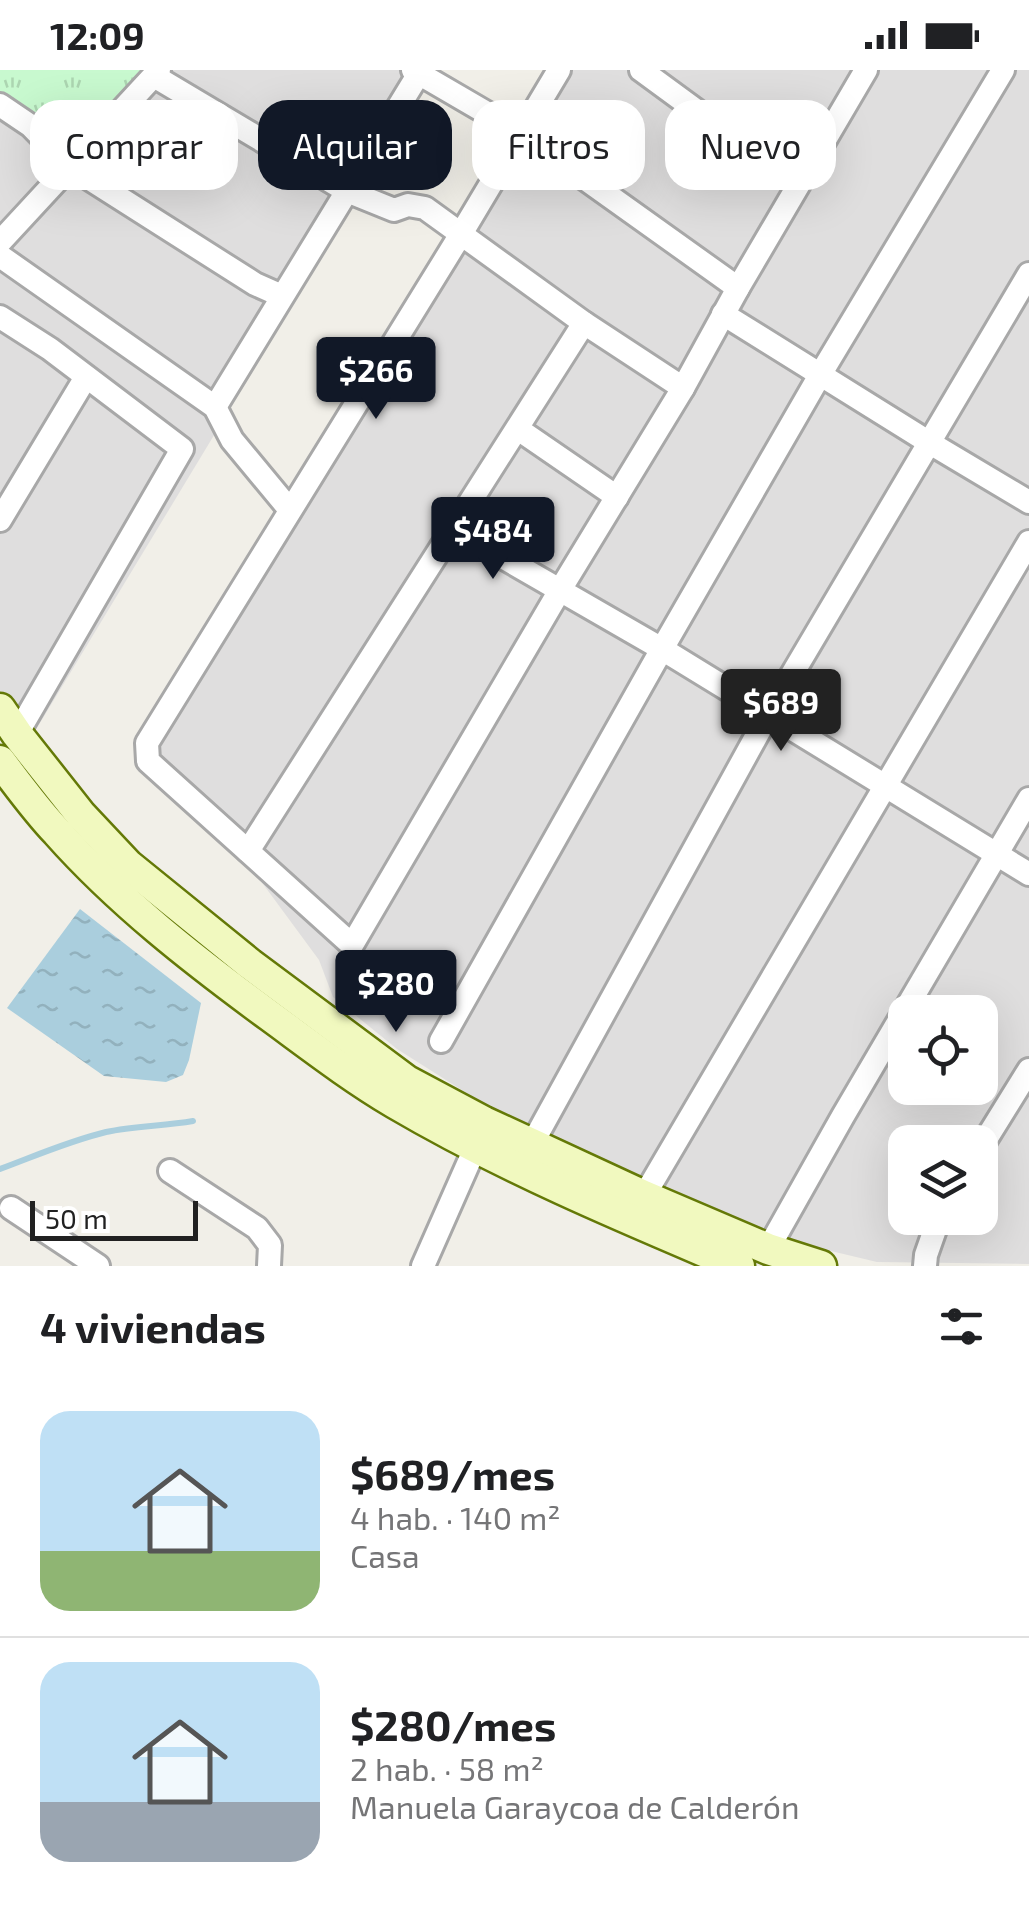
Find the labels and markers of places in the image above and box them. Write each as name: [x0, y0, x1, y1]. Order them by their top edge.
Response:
pin: $266: [317, 337, 435, 422]
pin: $484: [434, 497, 552, 582]
pin: $689: [722, 669, 840, 754]
pin: $280: [337, 950, 455, 1035]

